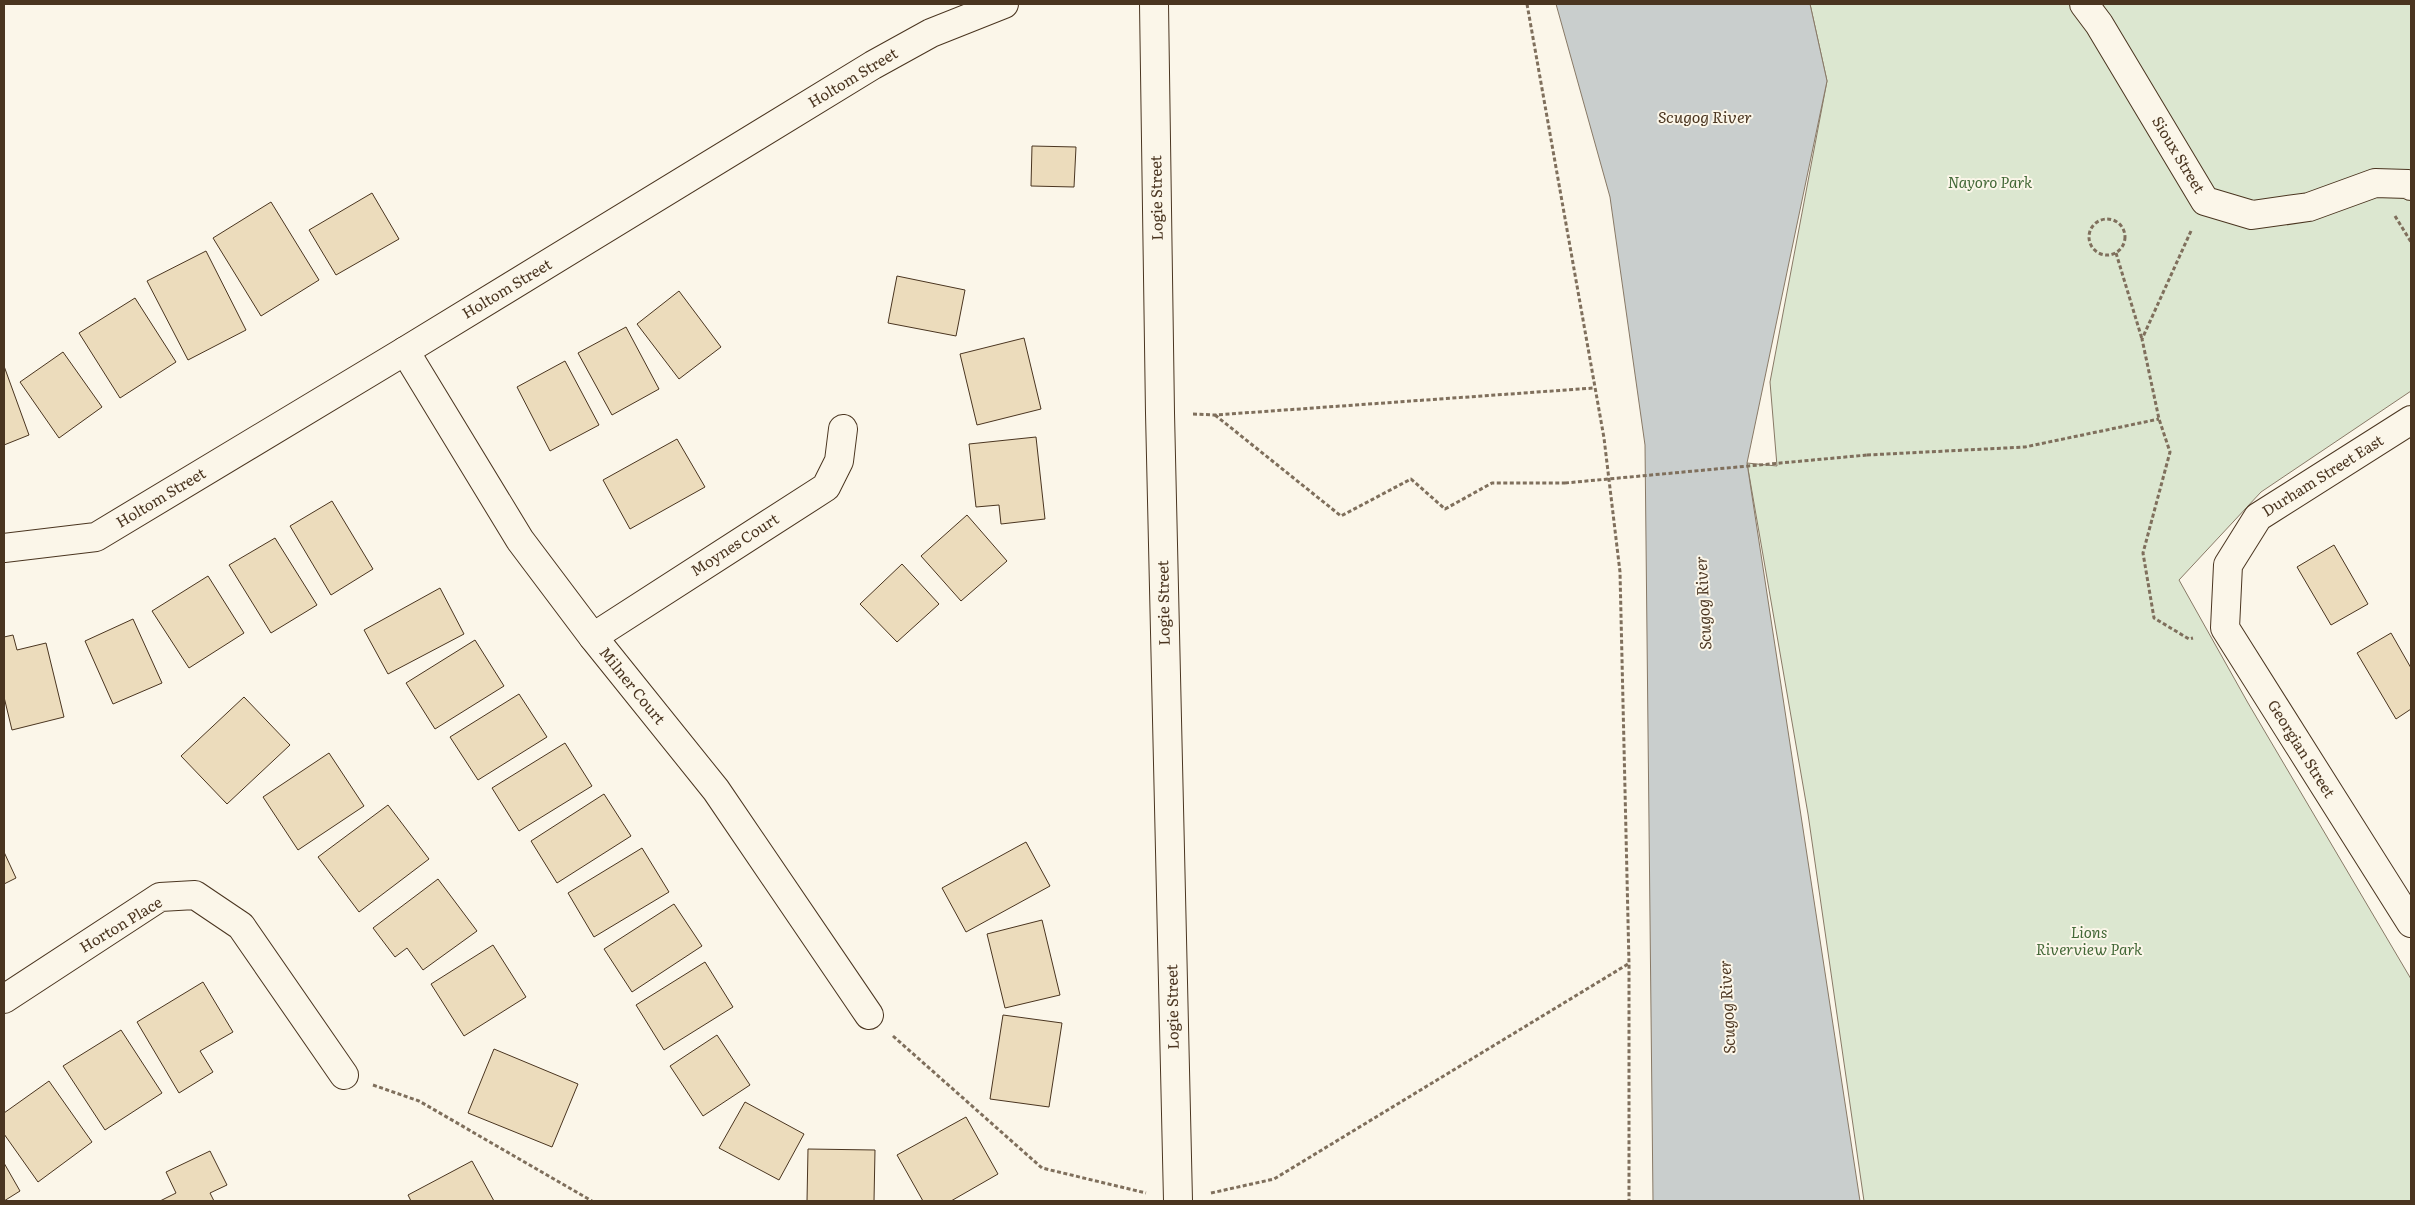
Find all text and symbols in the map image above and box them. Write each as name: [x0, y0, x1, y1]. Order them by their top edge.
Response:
street label: Holtom Street: [803, 41, 901, 113]
water label: Scugog River: [1658, 104, 1752, 128]
street label: Sioux Street: [2147, 111, 2211, 197]
street label: Logie Street: [1143, 155, 1168, 241]
park label: Nayoro Park: [1948, 170, 2033, 193]
street label: Holtom Street: [457, 252, 555, 324]
street label: Durham Street East: [2257, 428, 2387, 521]
street label: Holtom Street: [111, 461, 209, 533]
street label: Moynes Court: [686, 507, 783, 581]
water label: Scugog River: [1688, 555, 1716, 651]
street label: Logie Street: [1150, 560, 1175, 646]
street label: Milner Court: [595, 641, 672, 729]
street label: Georgian Street: [2263, 695, 2342, 802]
street label: Horton Place: [74, 890, 166, 958]
park label: Lions Riverview Park: [2036, 920, 2143, 960]
water label: Scugog River: [1712, 959, 1740, 1055]
street label: Logie Street: [1159, 964, 1184, 1050]

